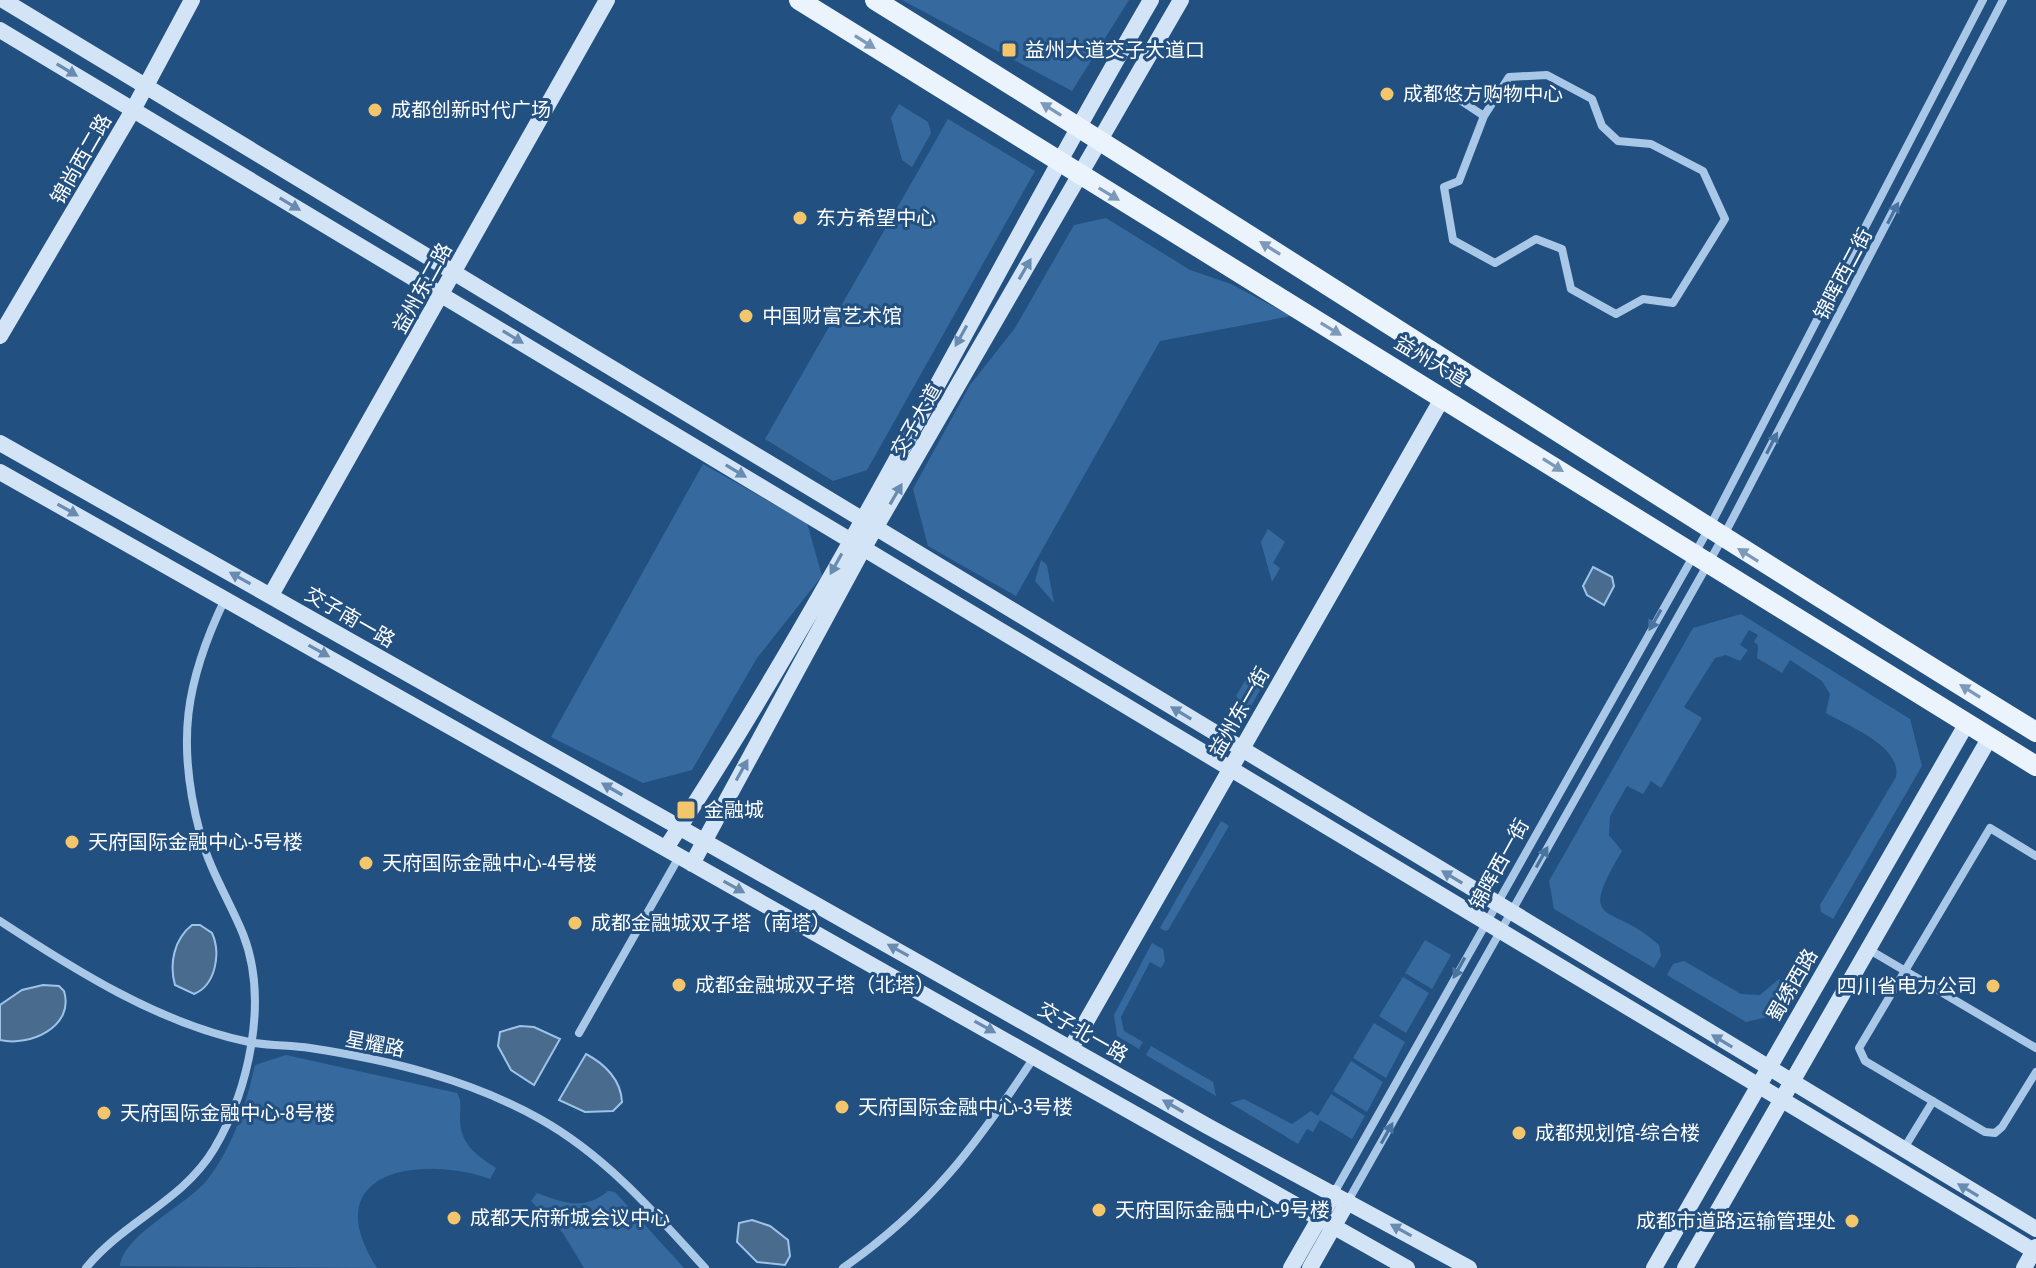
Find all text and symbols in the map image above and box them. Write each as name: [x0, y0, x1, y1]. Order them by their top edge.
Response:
one-way arrow: [854, 34, 876, 48]
place label: 益州大道交子大道口: [1025, 38, 1205, 62]
marker: 益州大道交子大道口: [1000, 41, 1018, 59]
one-way arrow: [56, 63, 78, 77]
place label: 成都悠方购物中心: [1403, 82, 1563, 106]
marker: 成都悠方购物中心: [1378, 85, 1396, 103]
place label: 成都创新时代广场: [391, 98, 551, 122]
marker: 成都创新时代广场: [366, 101, 384, 119]
one-way arrow: [1040, 102, 1062, 116]
street label: 锦尚西二路: [46, 110, 116, 208]
one-way arrow: [1098, 187, 1120, 201]
one-way arrow: [279, 197, 301, 211]
one-way arrow: [1886, 201, 1899, 224]
place label: 东方希望中心: [816, 206, 936, 230]
marker: 东方希望中心: [791, 209, 809, 227]
street label: 锦晖西二街: [1809, 224, 1877, 324]
street label: 益州东二路: [387, 238, 457, 338]
one-way arrow: [1260, 240, 1281, 255]
one-way arrow: [1018, 258, 1032, 280]
place label: 中国财富艺术馆: [762, 304, 902, 328]
marker: 中国财富艺术馆: [737, 307, 755, 325]
one-way arrow: [1320, 322, 1342, 336]
one-way arrow: [955, 325, 969, 347]
one-way arrow: [502, 330, 524, 344]
street label: 益州大道: [1391, 330, 1471, 392]
street label: 交子大道: [886, 379, 946, 461]
one-way arrow: [1766, 432, 1779, 455]
one-way arrow: [1542, 457, 1564, 471]
one-way arrow: [725, 464, 747, 478]
one-way arrow: [889, 483, 903, 505]
one-way arrow: [57, 503, 79, 517]
one-way arrow: [1737, 548, 1759, 562]
one-way arrow: [829, 553, 843, 575]
one-way arrow: [228, 571, 251, 584]
street label: 交子南一路: [301, 582, 399, 652]
one-way arrow: [1649, 609, 1663, 631]
one-way arrow: [308, 644, 331, 658]
street label: 益州东一街: [1204, 663, 1274, 761]
one-way arrow: [1958, 684, 1981, 699]
one-way arrow: [1170, 707, 1192, 721]
one-way arrow: [735, 759, 749, 782]
one-way arrow: [600, 783, 623, 796]
place label: 金融城: [704, 798, 764, 822]
marker: 金融城: [675, 799, 697, 821]
street label: 锦晖西一街: [1464, 814, 1534, 914]
place label: 天府国际金融中心-5号楼: [88, 830, 303, 854]
marker: 天府国际金融中心-5号楼: [63, 833, 81, 851]
one-way arrow: [1535, 846, 1548, 869]
place label: 天府国际金融中心-4号楼: [382, 851, 597, 875]
marker: 天府国际金融中心-4号楼: [357, 854, 375, 872]
one-way arrow: [1441, 871, 1463, 885]
one-way arrow: [723, 880, 745, 894]
place label: 成都金融城双子塔（南塔）: [591, 911, 831, 935]
marker: 成都金融城双子塔（南塔）: [566, 914, 584, 932]
one-way arrow: [887, 943, 909, 957]
street label: 蜀绣西路: [1762, 944, 1822, 1026]
one-way arrow: [1452, 957, 1466, 980]
place label: 成都金融城双子塔（北塔）: [695, 973, 935, 997]
place label: 四川省电力公司: [1837, 974, 1977, 998]
marker: 成都金融城双子塔（北塔）: [670, 976, 688, 994]
marker: 四川省电力公司: [1984, 977, 2002, 995]
street label: 交子北一路: [1034, 997, 1132, 1067]
one-way arrow: [974, 1020, 996, 1034]
street label: 星耀路: [343, 1026, 407, 1062]
one-way arrow: [1711, 1034, 1733, 1048]
place label: 天府国际金融中心-3号楼: [858, 1095, 1073, 1119]
marker: 天府国际金融中心-3号楼: [833, 1098, 851, 1116]
one-way arrow: [1161, 1099, 1184, 1113]
place label: 天府国际金融中心-8号楼: [120, 1101, 335, 1125]
marker: 天府国际金融中心-8号楼: [95, 1104, 113, 1122]
place label: 成都规划馆-综合楼: [1535, 1121, 1700, 1145]
one-way arrow: [1379, 1122, 1393, 1144]
marker: 成都规划馆-综合楼: [1510, 1124, 1528, 1142]
one-way arrow: [1957, 1183, 1979, 1197]
place label: 天府国际金融中心-9号楼: [1115, 1198, 1330, 1222]
marker: 天府国际金融中心-9号楼: [1090, 1201, 1108, 1219]
place label: 成都天府新城会议中心: [470, 1206, 670, 1230]
marker: 成都天府新城会议中心: [445, 1209, 463, 1227]
place label: 成都市道路运输管理处: [1636, 1209, 1836, 1233]
marker: 成都市道路运输管理处: [1843, 1212, 1861, 1230]
one-way arrow: [1390, 1223, 1412, 1237]

